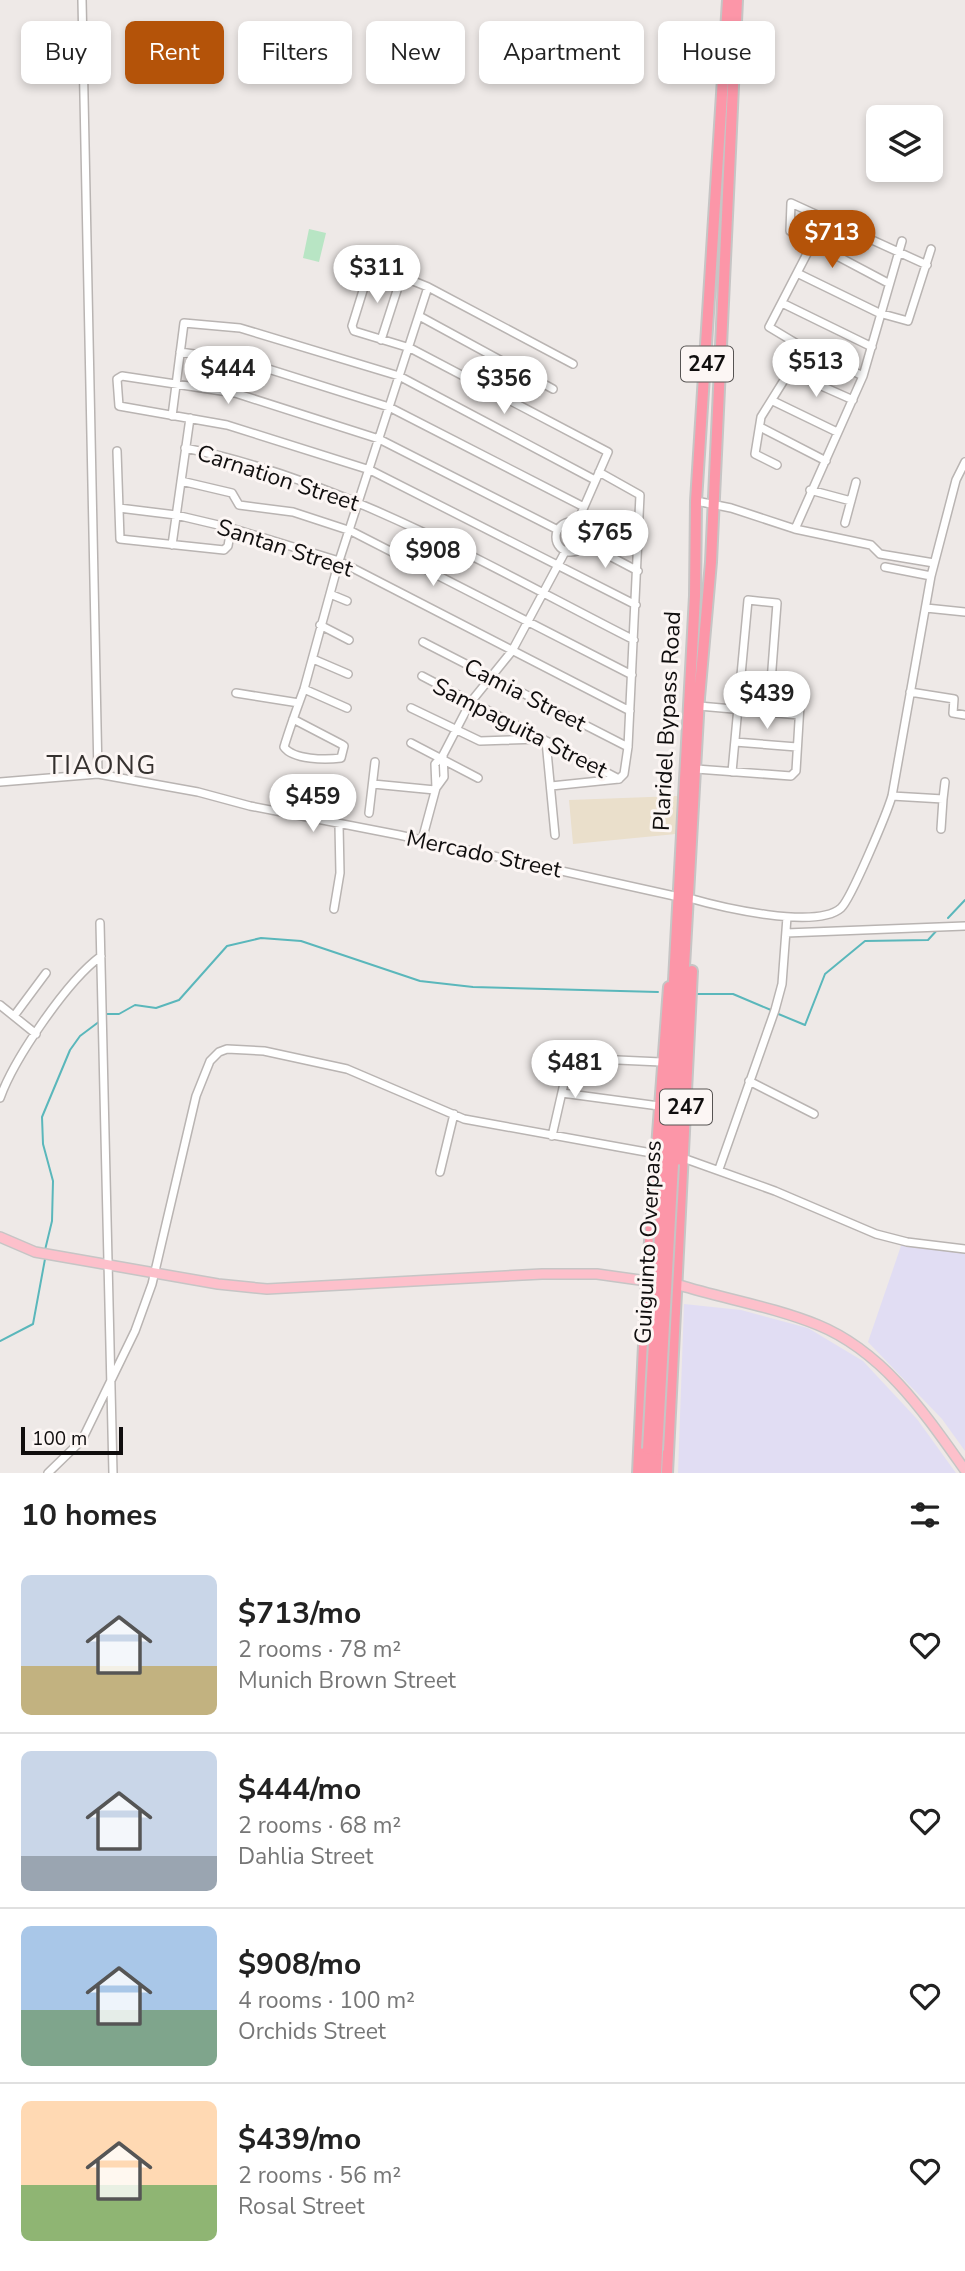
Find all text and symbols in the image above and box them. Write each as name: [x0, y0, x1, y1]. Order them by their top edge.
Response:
chip: Buy: [21, 21, 111, 84]
chip: Rent: [125, 21, 224, 84]
chip: Filters: [238, 21, 352, 84]
chip: New: [366, 21, 465, 84]
chip: Apartment: [479, 21, 644, 84]
chip: House: [658, 21, 775, 84]
map controls: [866, 105, 943, 182]
button: layers: [866, 105, 943, 182]
pin: $713: [791, 210, 873, 270]
text: $713: [804, 217, 860, 248]
pin: $311: [336, 246, 418, 305]
text: $311: [349, 252, 405, 283]
pin: $513: [775, 340, 857, 399]
pin: $444: [187, 346, 269, 406]
road number: 247: [681, 346, 733, 382]
text: $513: [788, 346, 844, 377]
text: $444: [200, 353, 256, 384]
pin: $356: [463, 356, 545, 416]
text: $356: [476, 363, 532, 394]
street label: Carnation Street: [193, 437, 364, 519]
pin: $765: [564, 510, 646, 570]
street label: Santan Street: [213, 511, 358, 585]
text: $765: [577, 517, 633, 548]
pin: $908: [392, 528, 474, 588]
text: $908: [405, 535, 461, 566]
street label: Plaridel Bypass Road: [646, 610, 688, 832]
street label: Camia Street: [459, 651, 592, 739]
street label: Sampaguita Street: [427, 671, 614, 786]
pin: $439: [726, 672, 808, 731]
text: $439: [739, 678, 795, 709]
district label: TIAONG: [47, 748, 158, 783]
pin: $459: [272, 774, 354, 834]
text: $459: [285, 781, 341, 812]
street label: Mercado Street: [404, 822, 565, 886]
pin: $481: [534, 1040, 616, 1100]
text: $481: [547, 1047, 603, 1078]
road number: 247: [660, 1090, 712, 1124]
street label: Guiguinto Overpass: [627, 1139, 669, 1345]
scale bar: [21, 1424, 122, 1456]
text: 100 m: [32, 1426, 87, 1452]
text: 10 homes: [21, 1495, 157, 1536]
icon: filters: [906, 1496, 944, 1534]
text: $713/mo: [238, 1593, 361, 1634]
icon: home: [77, 1603, 161, 1687]
icon: heart: [906, 1626, 944, 1664]
text: 2 rooms · 78 m²: [238, 1634, 401, 1665]
text: Munich Brown Street: [238, 1665, 456, 1696]
text: $444/mo: [238, 1769, 361, 1810]
icon: home: [77, 1779, 161, 1863]
icon: heart: [906, 1802, 944, 1840]
text: 2 rooms · 68 m²: [238, 1810, 401, 1841]
text: Dahlia Street: [238, 1841, 373, 1872]
text: $908/mo: [238, 1944, 361, 1985]
icon: home: [77, 1954, 161, 2038]
icon: heart: [906, 1977, 944, 2015]
text: 4 rooms · 100 m²: [238, 1985, 415, 2016]
text: Orchids Street: [238, 2016, 386, 2047]
text: $439/mo: [238, 2119, 361, 2160]
icon: home: [77, 2129, 161, 2213]
icon: heart: [906, 2152, 944, 2190]
text: 2 rooms · 56 m²: [238, 2160, 401, 2191]
text: Rosal Street: [238, 2191, 365, 2222]

